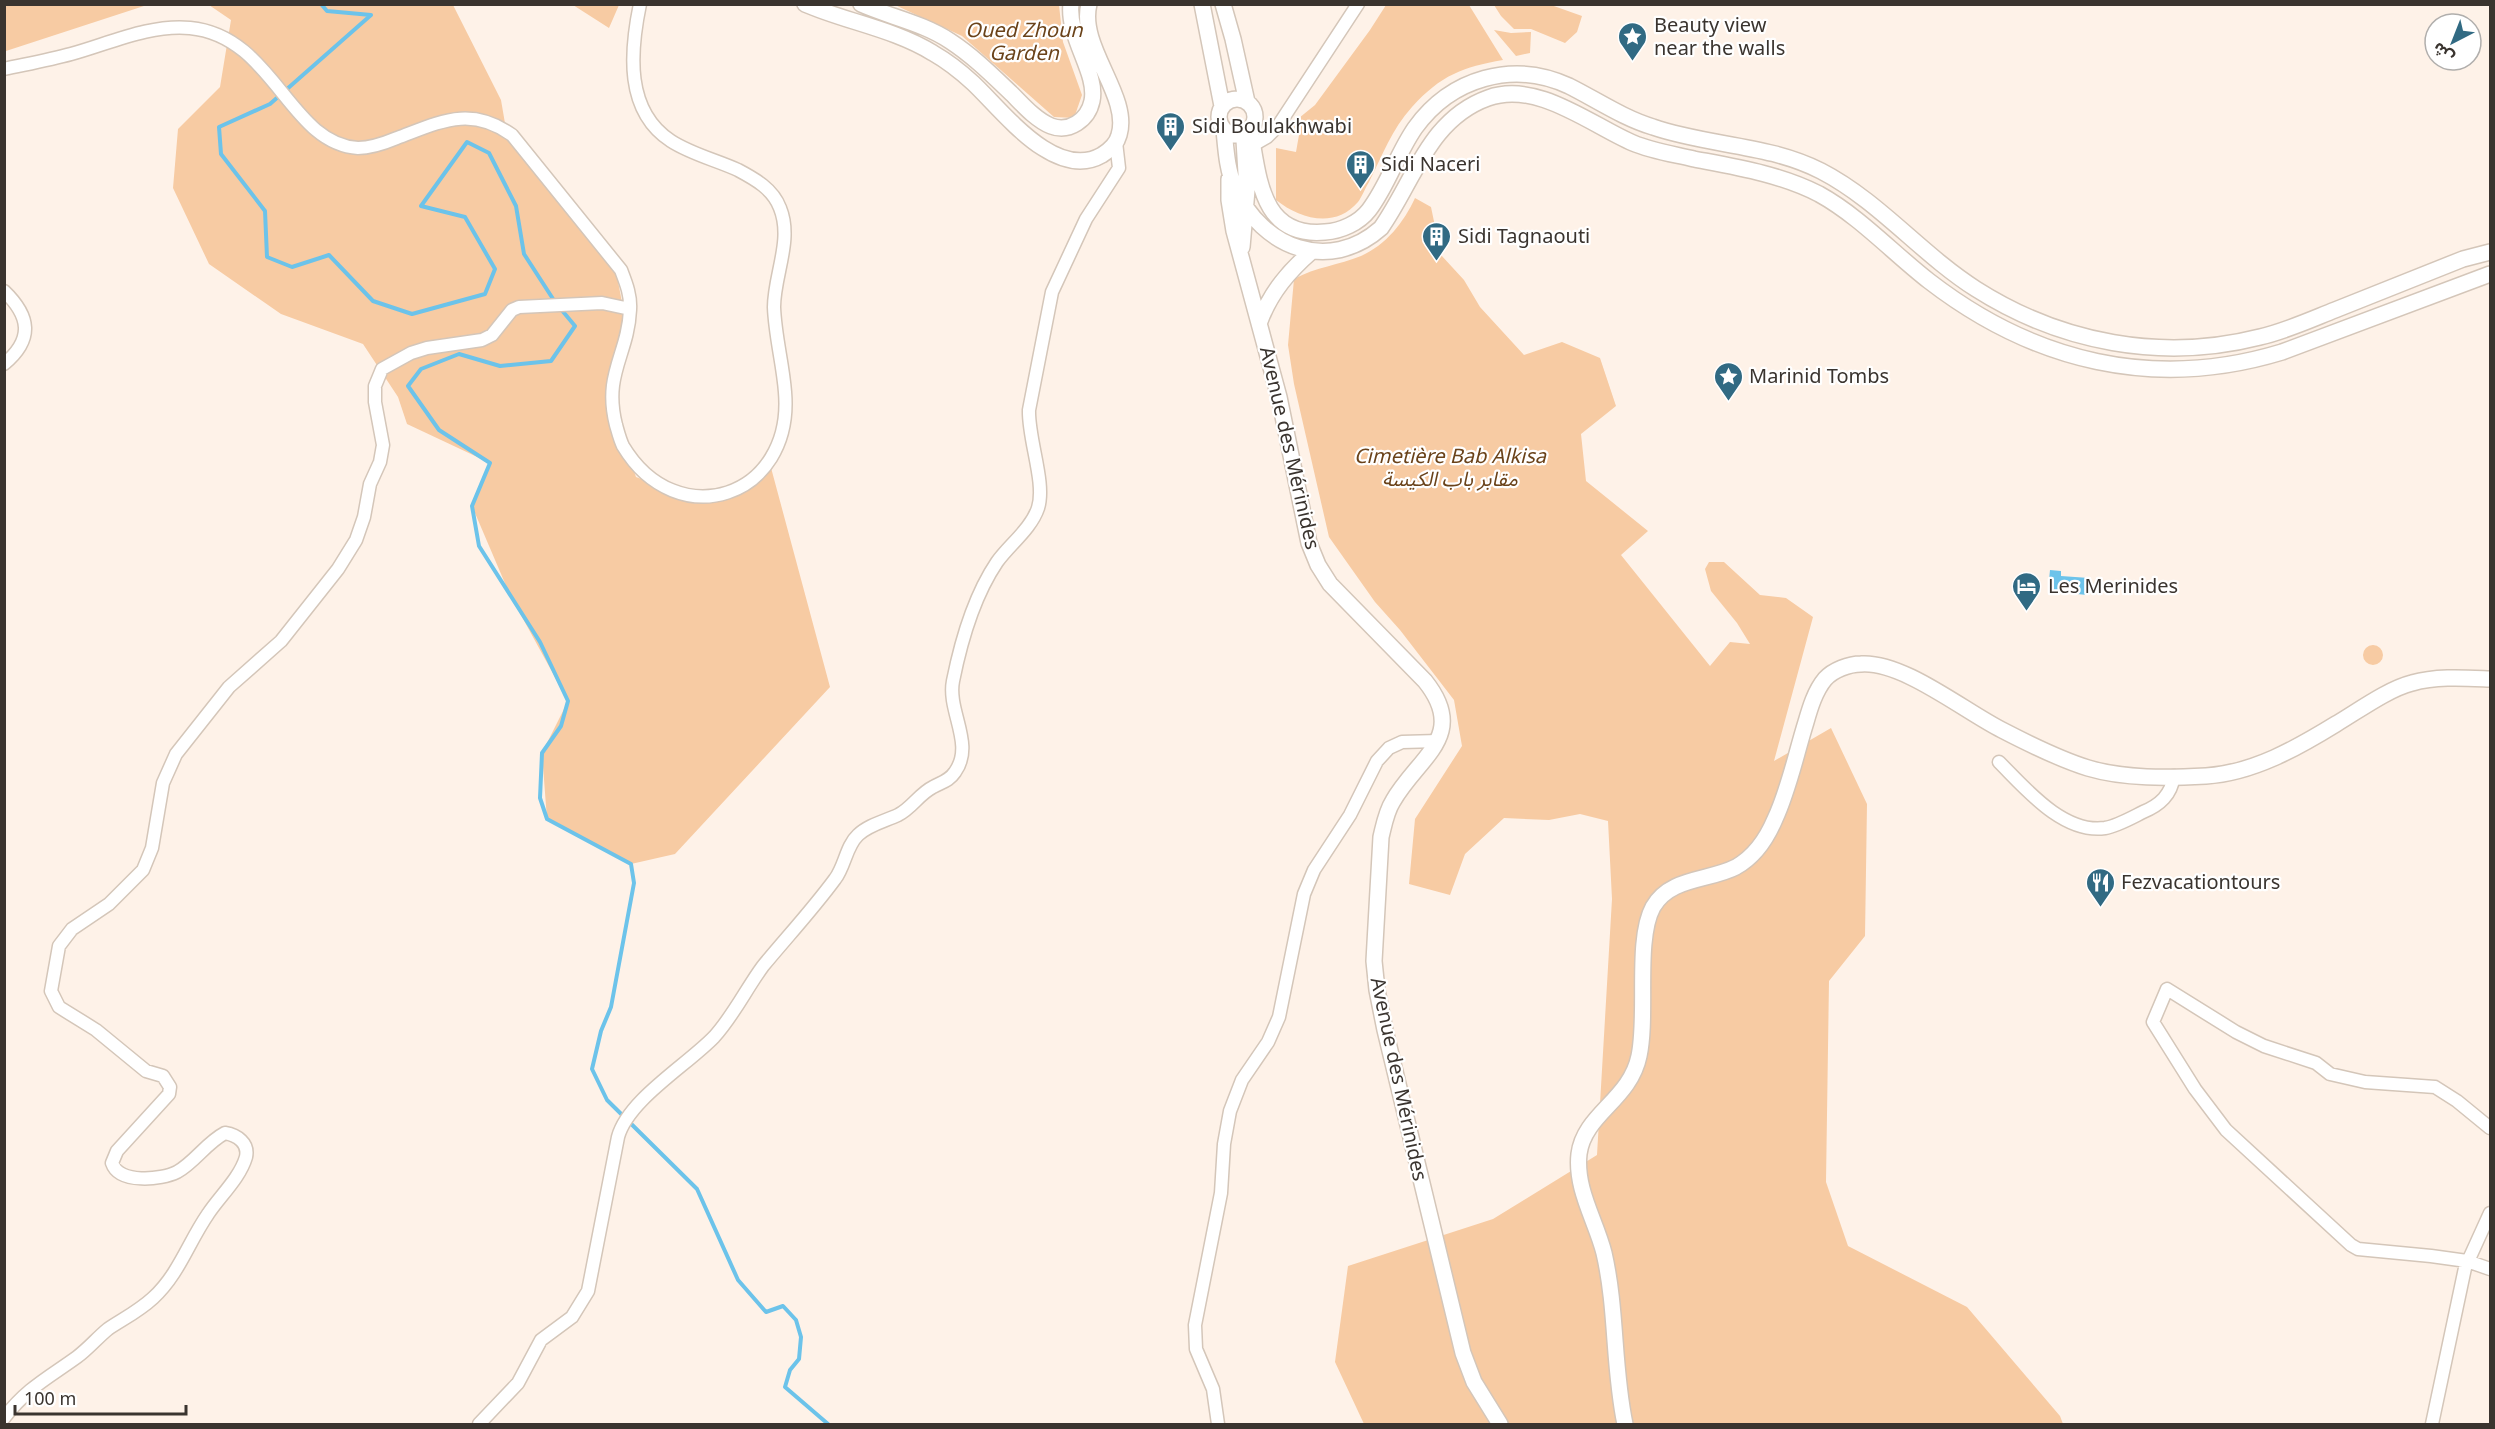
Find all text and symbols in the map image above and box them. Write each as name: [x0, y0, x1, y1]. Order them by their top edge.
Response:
place label: Beauty view near the walls: [1654, 5, 1785, 70]
park label: Oued Zhoun Garden: [965, 10, 1083, 75]
north arrow: [2423, 12, 2483, 72]
place icon: Beauty view near the walls: [1617, 20, 1649, 62]
text: ش: [2424, 32, 2463, 72]
place label: Sidi Boulakhwabi: [1192, 106, 1352, 148]
building icon: Sidi Boulakhwabi: [1155, 110, 1187, 152]
place label: Sidi Naceri: [1381, 144, 1481, 186]
building icon: Sidi Naceri: [1344, 148, 1376, 190]
place label: Sidi Tagnaouti: [1458, 216, 1590, 258]
building icon: Sidi Tagnaouti: [1421, 220, 1453, 262]
street label: Avenue des Mérinides: [1245, 343, 1333, 554]
place label: Marinid Tombs: [1749, 356, 1889, 398]
place icon: Marinid Tombs: [1712, 360, 1744, 402]
park label: Cimetière Bab Alkisa مقابر باب الكيسة: [1354, 436, 1547, 501]
place label: Les Merinides: [2048, 566, 2178, 608]
hotel icon: Les Merinides: [2011, 570, 2043, 612]
place label: Fezvacationtours: [2121, 862, 2280, 904]
restaurant icon: Fezvacationtours: [2084, 866, 2116, 908]
street label: Avenue des Mérinides: [1356, 973, 1440, 1185]
scale bar: [15, 1378, 186, 1416]
text: 100 m: [24, 1380, 76, 1418]

